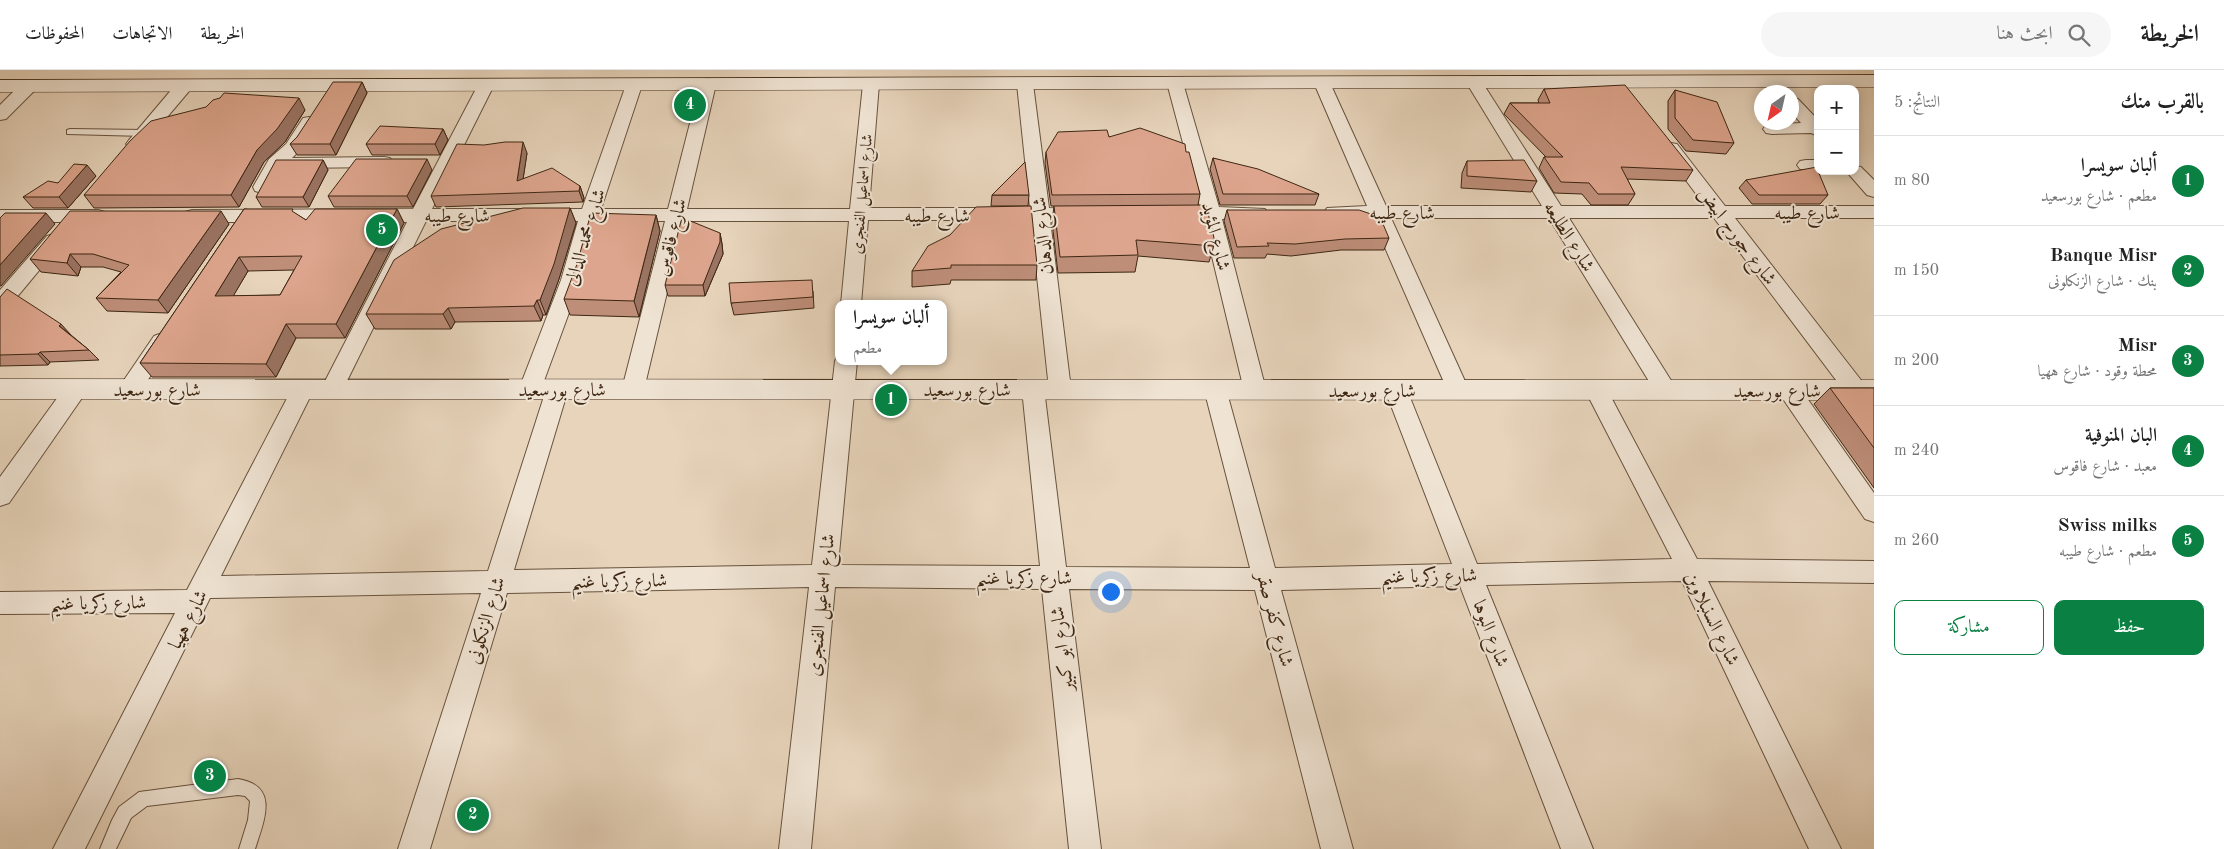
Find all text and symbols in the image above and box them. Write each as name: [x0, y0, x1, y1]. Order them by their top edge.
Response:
search box: [1761, 12, 2111, 57]
icon: search: [2065, 21, 2093, 49]
text: الخريطة: [2141, 23, 2199, 47]
text: المحفوظات: [25, 25, 84, 43]
text: الاتجاهات: [112, 25, 172, 43]
text: الخريطة: [200, 25, 244, 43]
text: ابحث هنا: [1997, 25, 2053, 44]
north arrow: [1754, 85, 1799, 130]
map controls: [1814, 85, 1859, 175]
button: +: [1814, 85, 1859, 130]
pin: 4: [674, 86, 706, 124]
text: بالقرب منك: [2121, 92, 2204, 113]
text: النتائج: 5: [1894, 95, 1940, 111]
button: −: [1814, 130, 1859, 175]
street label: شارع اسماعيل الفنجرى: [850, 133, 880, 255]
text: ألبان سويسرا: [2081, 157, 2157, 176]
text: 80 m: [1894, 173, 1930, 189]
text: 1: [2183, 173, 2193, 189]
street label: شارع جورج ابيض: [1688, 184, 1779, 293]
street label: شارع محمد الدالى: [563, 187, 614, 290]
text: مطعم · شارع بورسعيد: [2041, 189, 2157, 205]
street label: شارع الدهان: [1031, 195, 1062, 276]
street label: شارع فاقوس: [654, 197, 695, 279]
street label: شارع الطليعه: [1536, 199, 1597, 278]
street label: شارع المؤيد: [1193, 200, 1232, 274]
street label: شارع طيبه: [1369, 205, 1435, 228]
street label: شارع طيبه: [1774, 205, 1840, 228]
street label: شارع طيبه: [424, 208, 490, 231]
street label: شارع طيبه: [904, 208, 970, 231]
pin: 5: [366, 211, 398, 249]
text: Banque Misr: [2050, 247, 2157, 266]
text: 150 m: [1894, 263, 1939, 279]
text: 2: [2183, 263, 2193, 279]
text: بنك · شارع الزنكلونى: [2048, 274, 2157, 290]
popup: [835, 300, 947, 365]
text: ألبان سويسرا: [853, 309, 929, 328]
text: Misr: [2118, 337, 2157, 356]
text: مطعم: [853, 341, 882, 357]
text: 200 m: [1894, 353, 1939, 369]
text: 3: [2183, 353, 2193, 369]
text: محطة وقود · شارع ههيا: [2037, 364, 2157, 380]
pin: 1: [875, 381, 907, 419]
street label: شارع بورسعيد: [113, 382, 201, 405]
street label: شارع بورسعيد: [518, 382, 606, 405]
street label: شارع بورسعيد: [923, 382, 1011, 405]
street label: شارع بورسعيد: [1328, 383, 1416, 406]
street label: شارع بورسعيد: [1733, 383, 1821, 406]
text: البان المنوفية: [2085, 427, 2157, 446]
text: 240 m: [1894, 443, 1939, 459]
text: 4: [2183, 443, 2193, 459]
text: معبد · شارع فاقوس: [2053, 459, 2157, 475]
text: Swiss milks: [2058, 517, 2157, 536]
street label: شارع اسماعيل الفنجرى: [806, 533, 843, 678]
text: 260 m: [1894, 533, 1939, 549]
text: 5: [2183, 533, 2193, 549]
text: مطعم · شارع طيبه: [2059, 544, 2157, 560]
street label: شارع زكريا غنيم: [1381, 565, 1477, 596]
street label: شارع زكريا غنيم: [976, 568, 1072, 597]
street label: شارع كفر صقر: [1247, 568, 1296, 670]
street label: شارع السنبلاوين: [1676, 569, 1742, 671]
street label: شارع زكريا غنيم: [571, 570, 667, 601]
street label: شارع الزنكلونى: [463, 574, 513, 668]
your location: [1098, 579, 1124, 605]
street label: شارع ههيا: [166, 588, 216, 654]
street label: شارع زكريا غنيم: [50, 592, 146, 623]
street label: شارع البوها: [1465, 598, 1511, 671]
button: مشاركة: [1894, 600, 2044, 655]
button: حفظ: [2054, 600, 2204, 655]
street label: شارع ابو كبير: [1048, 605, 1082, 694]
pin: 3: [194, 757, 226, 795]
pin: 2: [457, 796, 489, 834]

